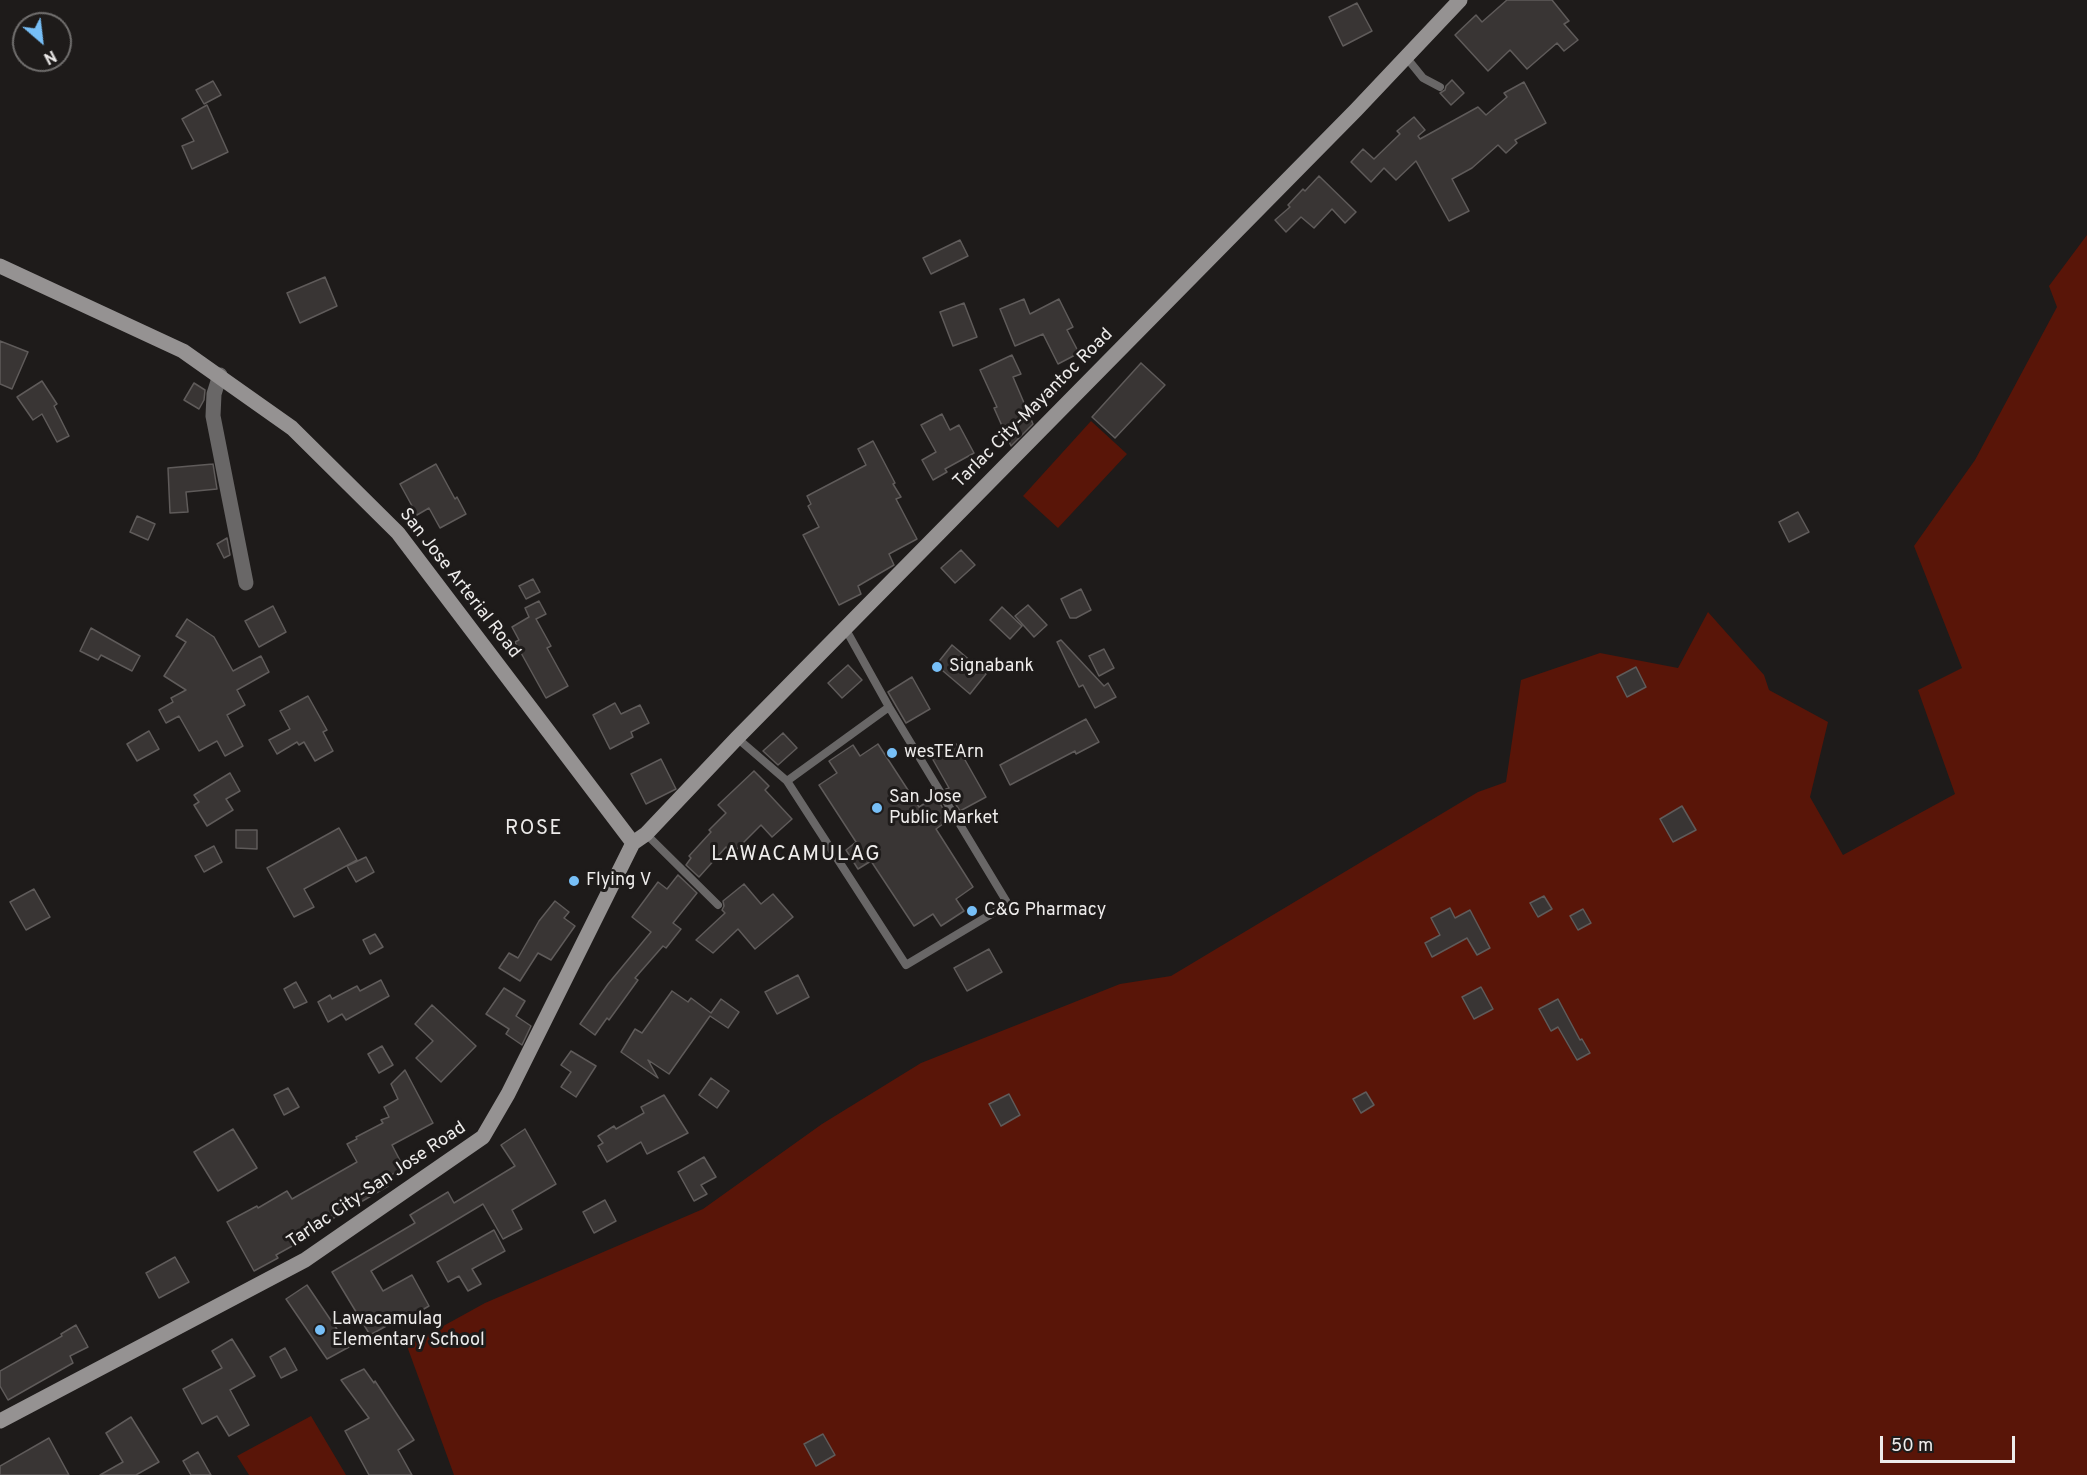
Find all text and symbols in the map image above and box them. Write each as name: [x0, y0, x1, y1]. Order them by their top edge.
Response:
north arrow: [12, 12, 72, 72]
text: N: [40, 45, 59, 68]
street label: Tarlac City-Mayantoc Road: [950, 325, 1118, 493]
street label: San Jose Arterial Road: [394, 505, 524, 663]
place label: Signabank: [949, 656, 1034, 678]
marker: Signabank: [930, 660, 944, 674]
place label: wesTEArn: [904, 742, 984, 764]
marker: wesTEArn: [885, 746, 899, 760]
place label: San Jose Public Market: [889, 787, 999, 830]
marker: San Jose Public Market: [870, 801, 884, 815]
district label: ROSE: [505, 818, 563, 842]
district label: LAWACAMULAG: [711, 843, 881, 869]
place label: Flying V: [586, 870, 651, 892]
marker: Flying V: [567, 874, 581, 888]
place label: C&G Pharmacy: [984, 900, 1106, 922]
marker: C&G Pharmacy: [965, 904, 979, 918]
street label: Tarlac City-San Jose Road: [283, 1118, 471, 1254]
place label: Lawacamulag Elementary School: [332, 1309, 485, 1352]
marker: Lawacamulag Elementary School: [313, 1323, 327, 1337]
scale bar: [1883, 1424, 2018, 1462]
text: 50 m: [1891, 1435, 1933, 1458]

